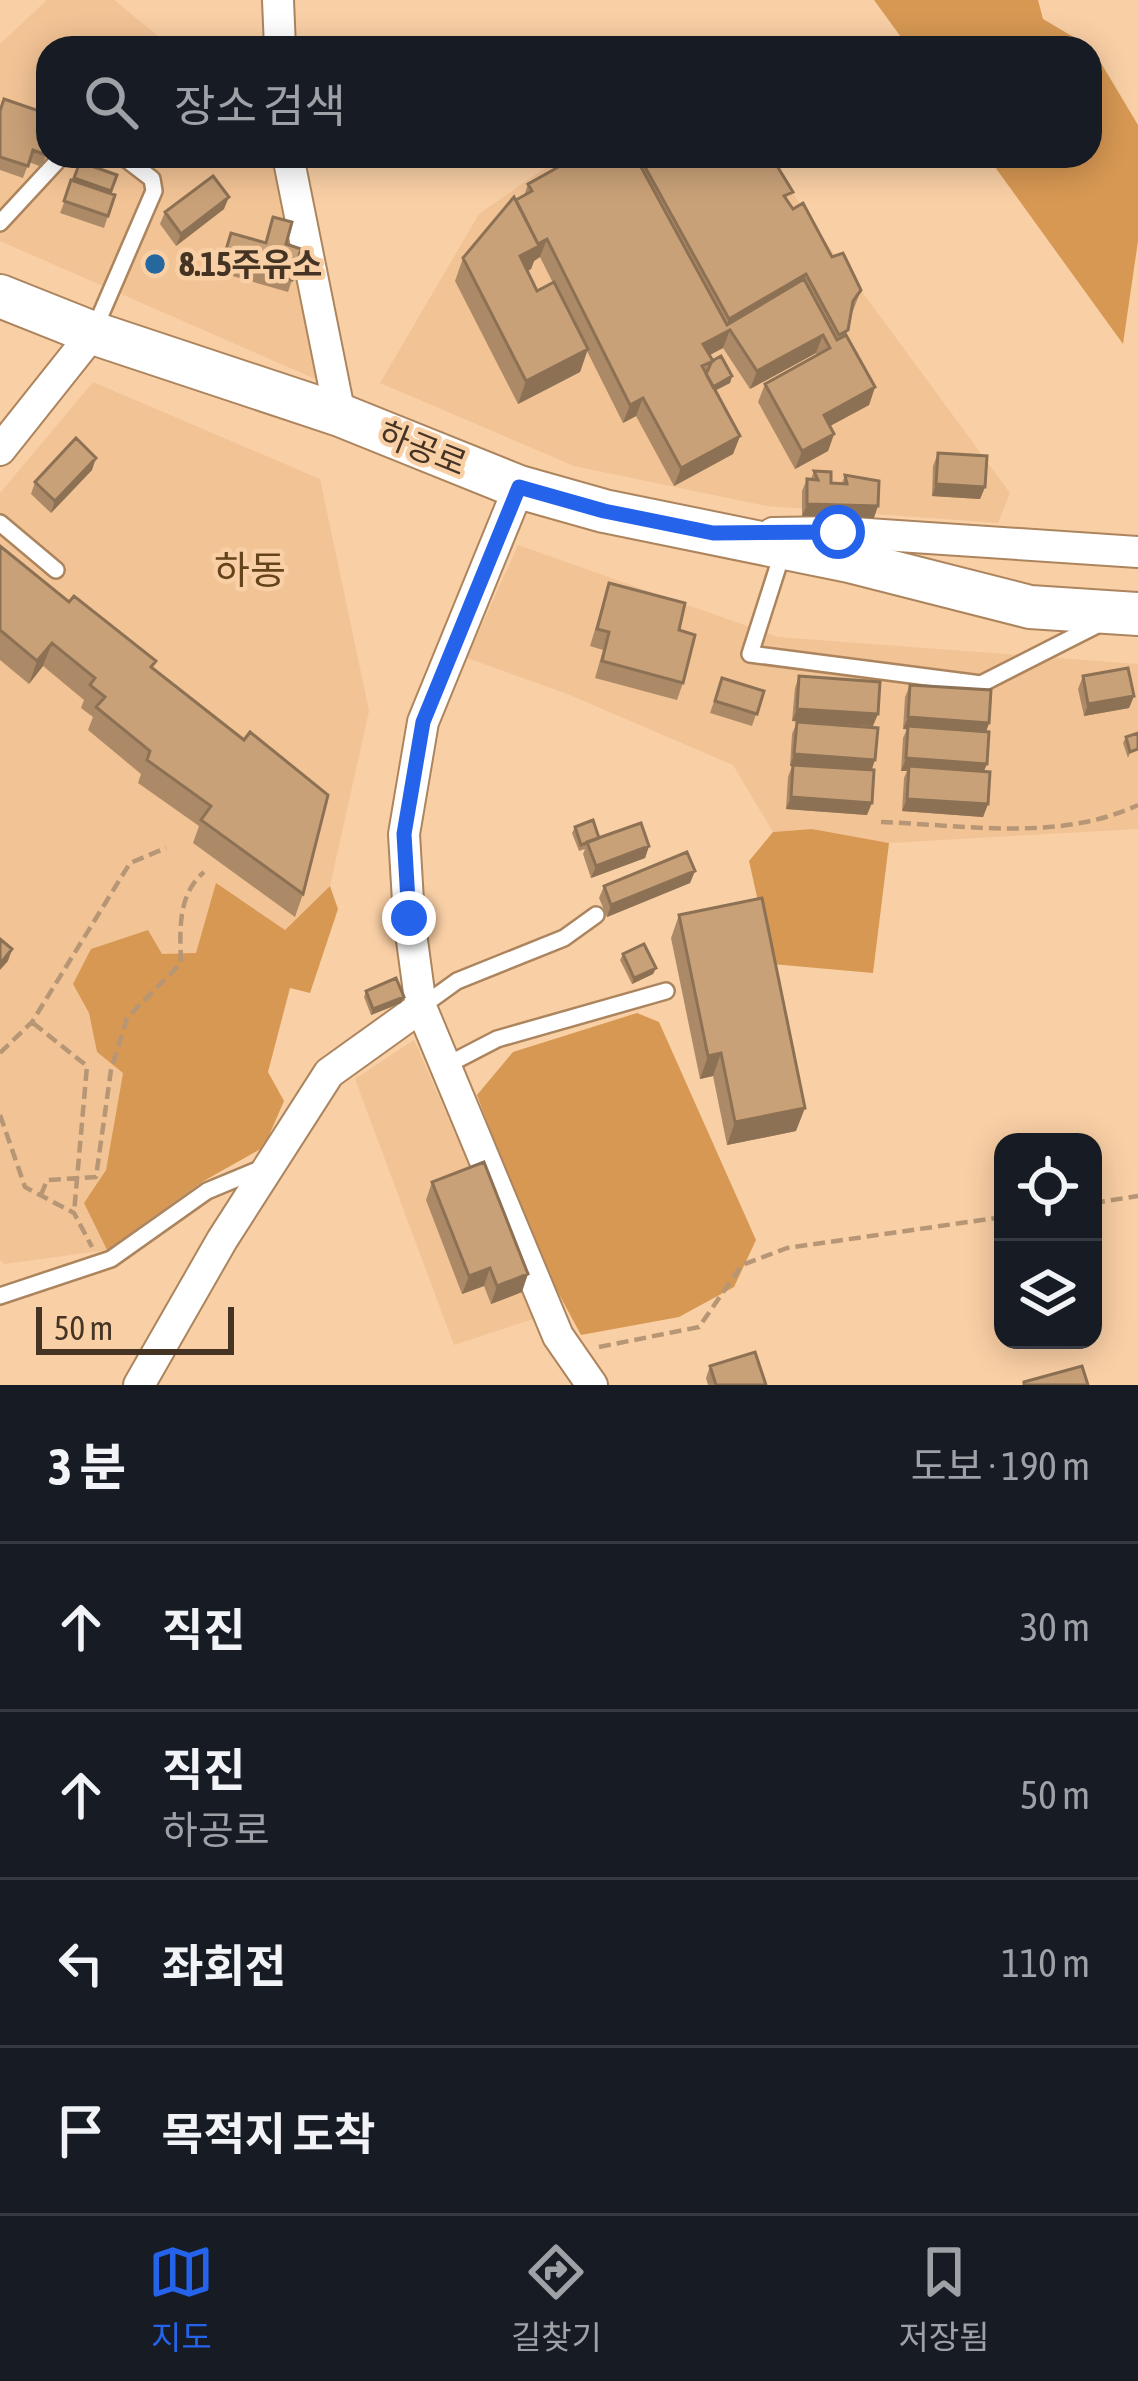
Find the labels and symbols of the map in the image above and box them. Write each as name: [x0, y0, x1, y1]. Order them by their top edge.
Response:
place label: 8.15주유소: [179, 245, 322, 283]
marker: 8.15주유소: [142, 251, 168, 277]
street label: 하공로: [374, 413, 472, 483]
route start: [811, 505, 865, 559]
district label: 하동: [214, 548, 286, 592]
route end: [382, 891, 436, 945]
scale bar: [36, 1301, 234, 1354]

